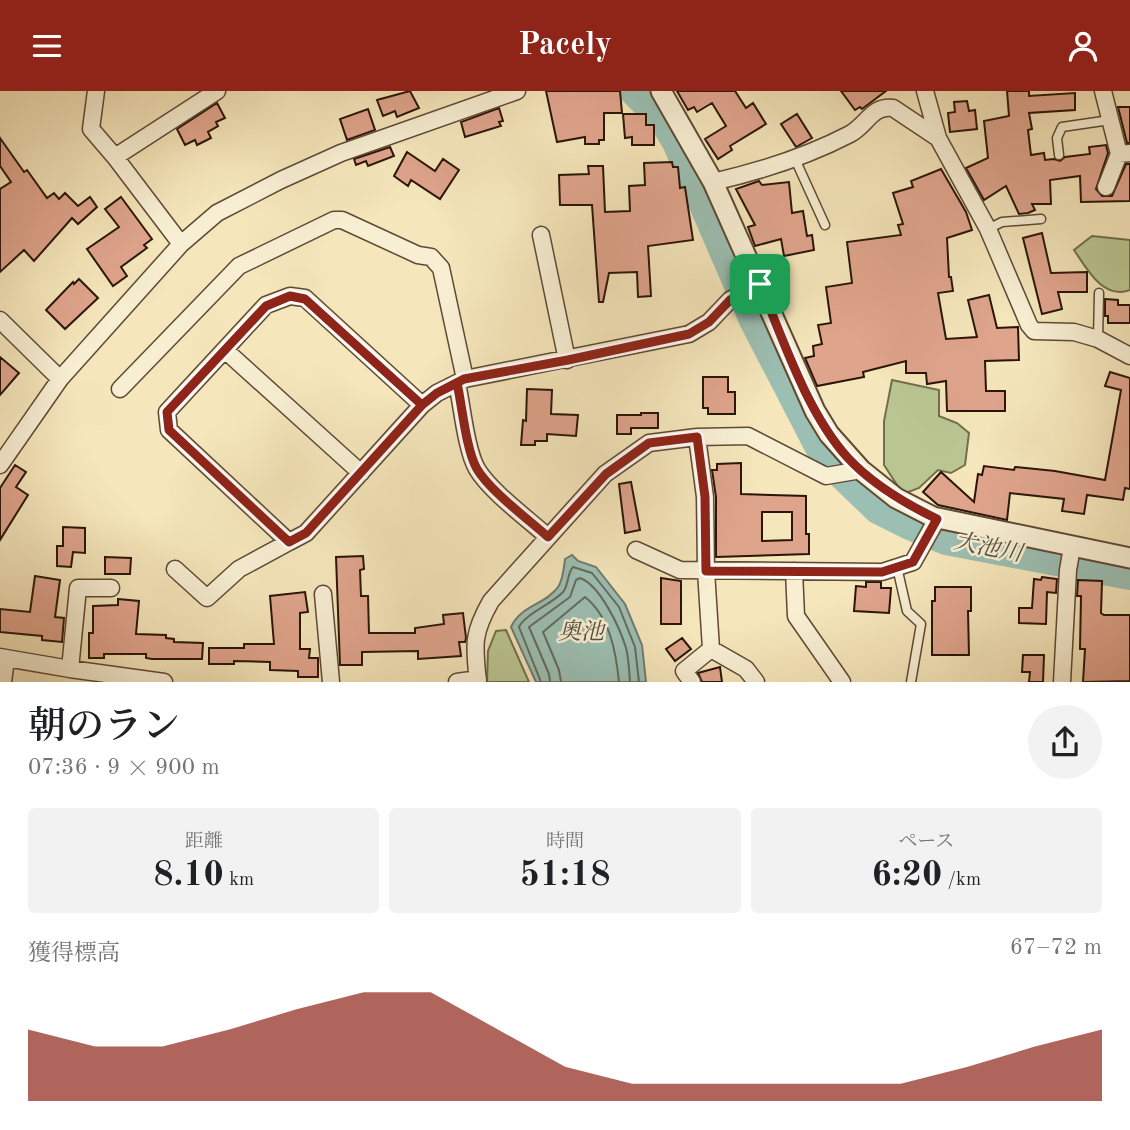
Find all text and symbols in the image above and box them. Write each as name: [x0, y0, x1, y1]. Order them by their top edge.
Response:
icon: menu: [28, 27, 66, 65]
icon: person: [1064, 27, 1102, 65]
text: Pacely: [518, 30, 612, 62]
pin: [730, 254, 790, 314]
icon: arrive: [741, 265, 779, 303]
water label: 大池川: [952, 528, 1027, 566]
water label: 奥池: [558, 619, 607, 644]
button: share: [1028, 705, 1102, 779]
text: 朝のラン: [28, 709, 180, 747]
text: 07:36 · 9 × 900 m: [28, 756, 220, 779]
text: 距離: [185, 833, 223, 852]
text: 時間: [546, 833, 584, 852]
text: ペース: [898, 833, 954, 852]
text: 8.10: [153, 858, 224, 893]
text: 51:18: [519, 858, 611, 893]
text: 6:20: [872, 858, 942, 893]
text: km: [224, 871, 254, 890]
text: /km: [942, 871, 981, 890]
text: 67–72 m: [1010, 936, 1102, 959]
text: 獲得標高: [28, 942, 120, 965]

